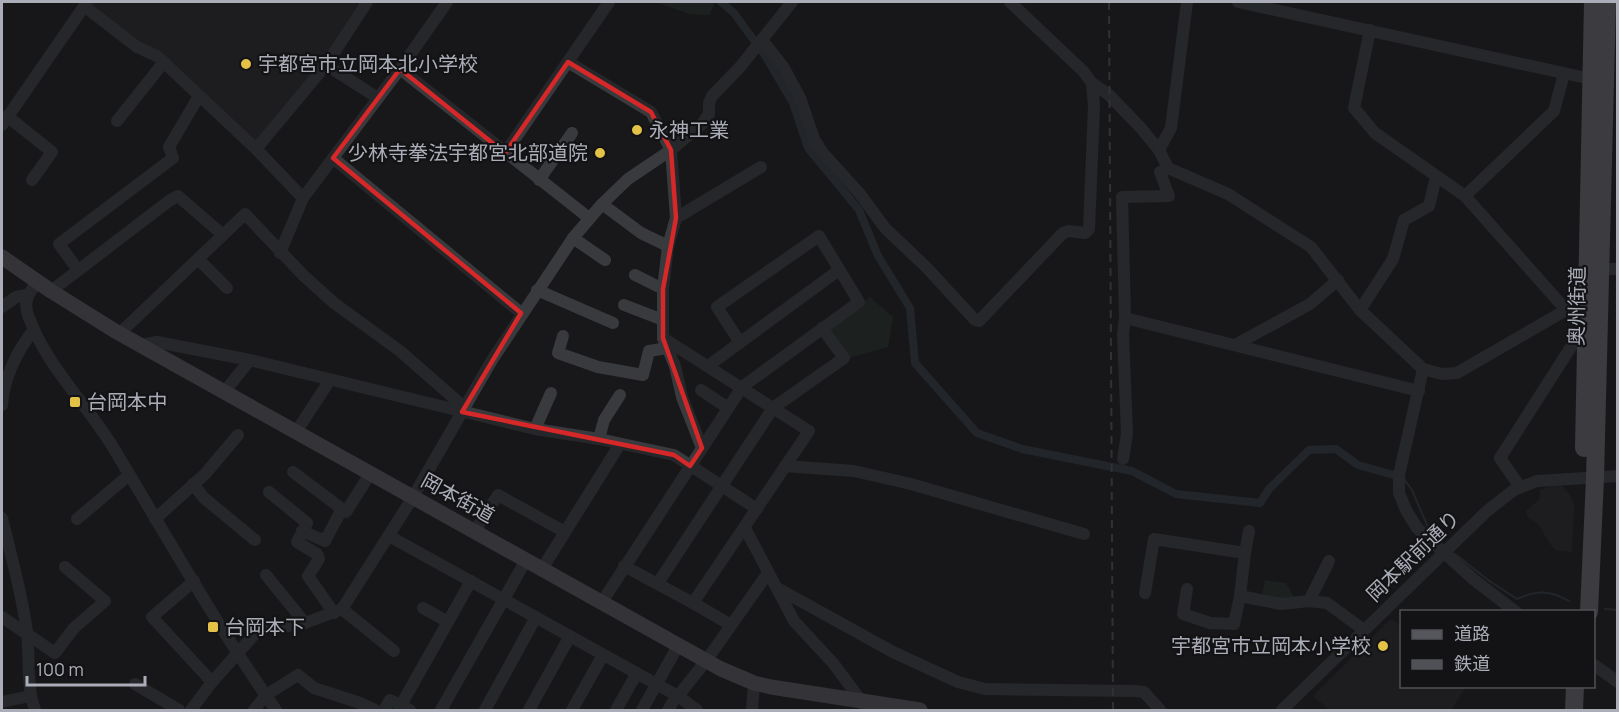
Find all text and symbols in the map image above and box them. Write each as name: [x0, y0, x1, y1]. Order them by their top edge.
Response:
place label: 宇都宮市立岡本北小学校: [258, 50, 478, 77]
marker: 宇都宮市立岡本北小学校: [239, 57, 253, 71]
place label: 永神工業: [649, 116, 729, 143]
marker: 永神工業: [630, 123, 644, 137]
place label: 少林寺拳法宇都宮北部道院: [348, 139, 588, 166]
marker: 少林寺拳法宇都宮北部道院: [593, 146, 607, 160]
street label: 奥州街道: [1562, 266, 1591, 346]
place label: 台岡本中: [87, 388, 167, 415]
marker: 台岡本中: [68, 395, 82, 409]
street label: 岡本街道: [417, 466, 500, 529]
street label: 岡本駅前通り: [1360, 504, 1465, 607]
legend: [1400, 610, 1595, 688]
place label: 台岡本下: [225, 613, 305, 640]
marker: 台岡本下: [206, 620, 220, 634]
text: 道路: [1454, 621, 1490, 645]
place label: 宇都宮市立岡本小学校: [1171, 632, 1371, 659]
marker: 宇都宮市立岡本小学校: [1376, 639, 1390, 653]
scale bar: [27, 649, 146, 687]
text: 鉄道: [1454, 651, 1490, 675]
text: 100 m: [36, 657, 84, 681]

